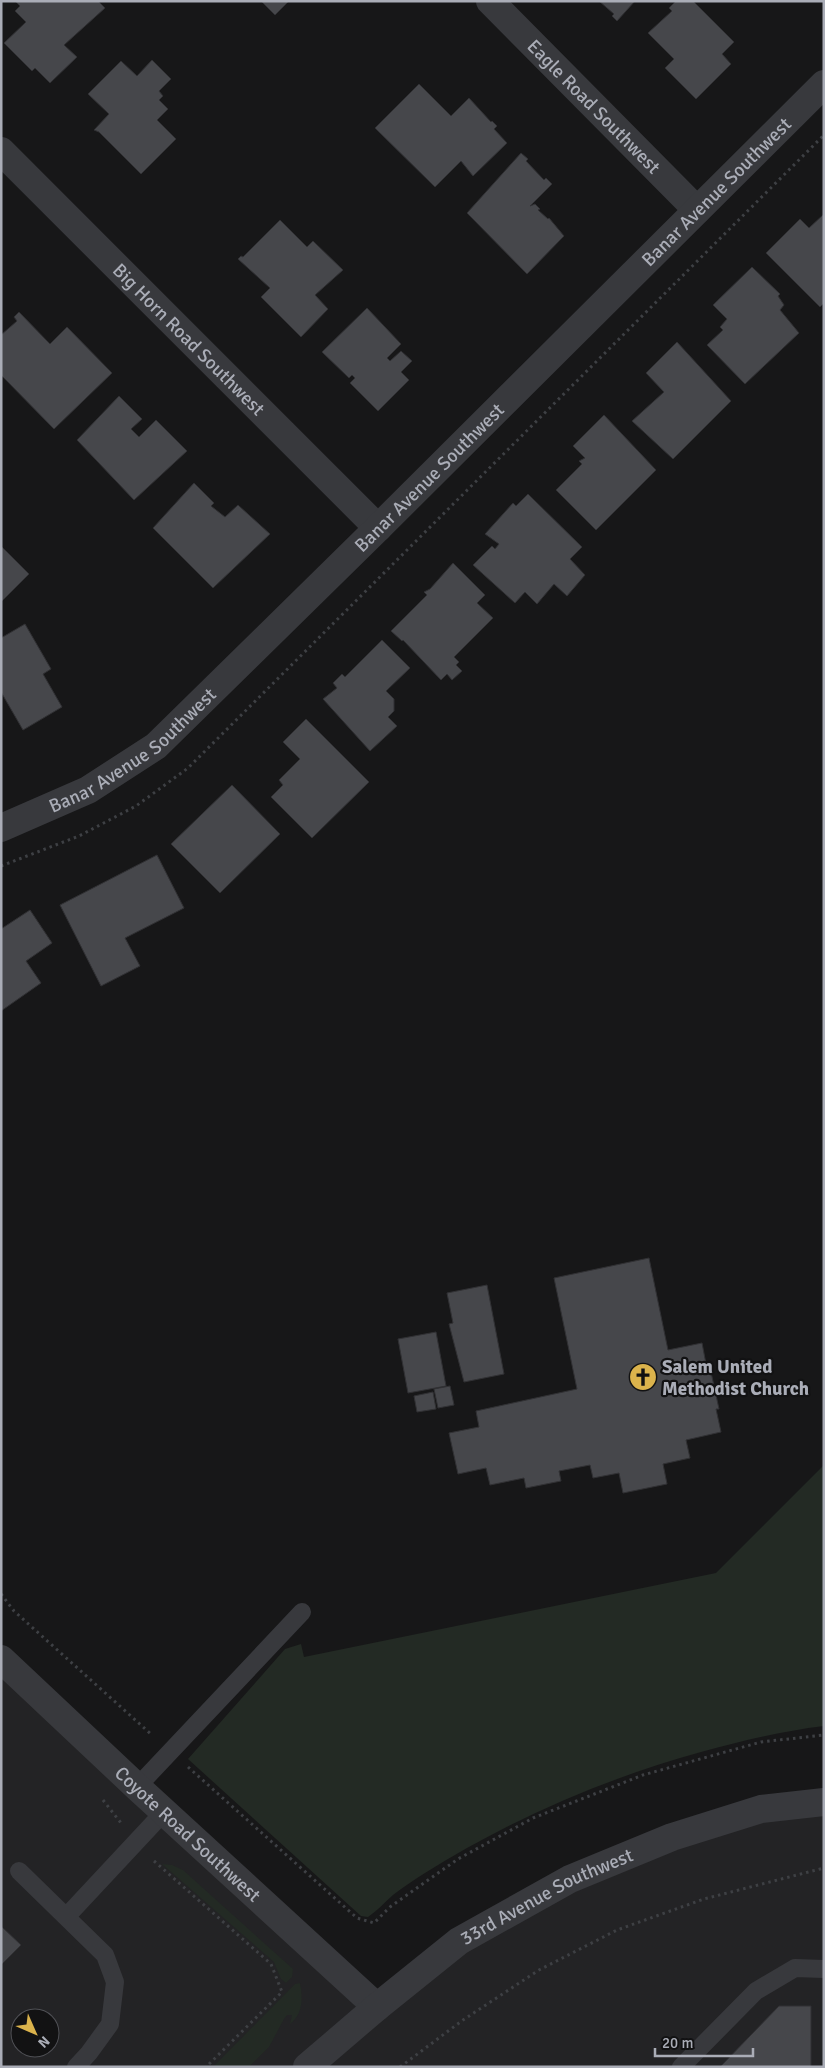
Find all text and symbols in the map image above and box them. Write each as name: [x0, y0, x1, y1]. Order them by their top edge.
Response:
street label: Eagle Road Southwest: [522, 35, 665, 179]
street label: Banar Avenue Southwest: [637, 112, 797, 272]
street label: Big Horn Road Southwest: [107, 259, 270, 421]
street label: Banar Avenue Southwest: [350, 398, 510, 557]
street label: Banar Avenue Southwest: [45, 683, 222, 819]
place label: Salem United Methodist Church: [662, 1355, 809, 1401]
church icon: Salem United Methodist Church: [628, 1362, 658, 1392]
street label: Coyote Road Southwest: [109, 1761, 266, 1908]
street label: 33rd Avenue Southwest: [456, 1843, 637, 1951]
north arrow: [10, 2008, 60, 2058]
scale bar: [655, 2026, 752, 2058]
text: N: [34, 2032, 53, 2051]
text: 20 m: [662, 2034, 693, 2052]

